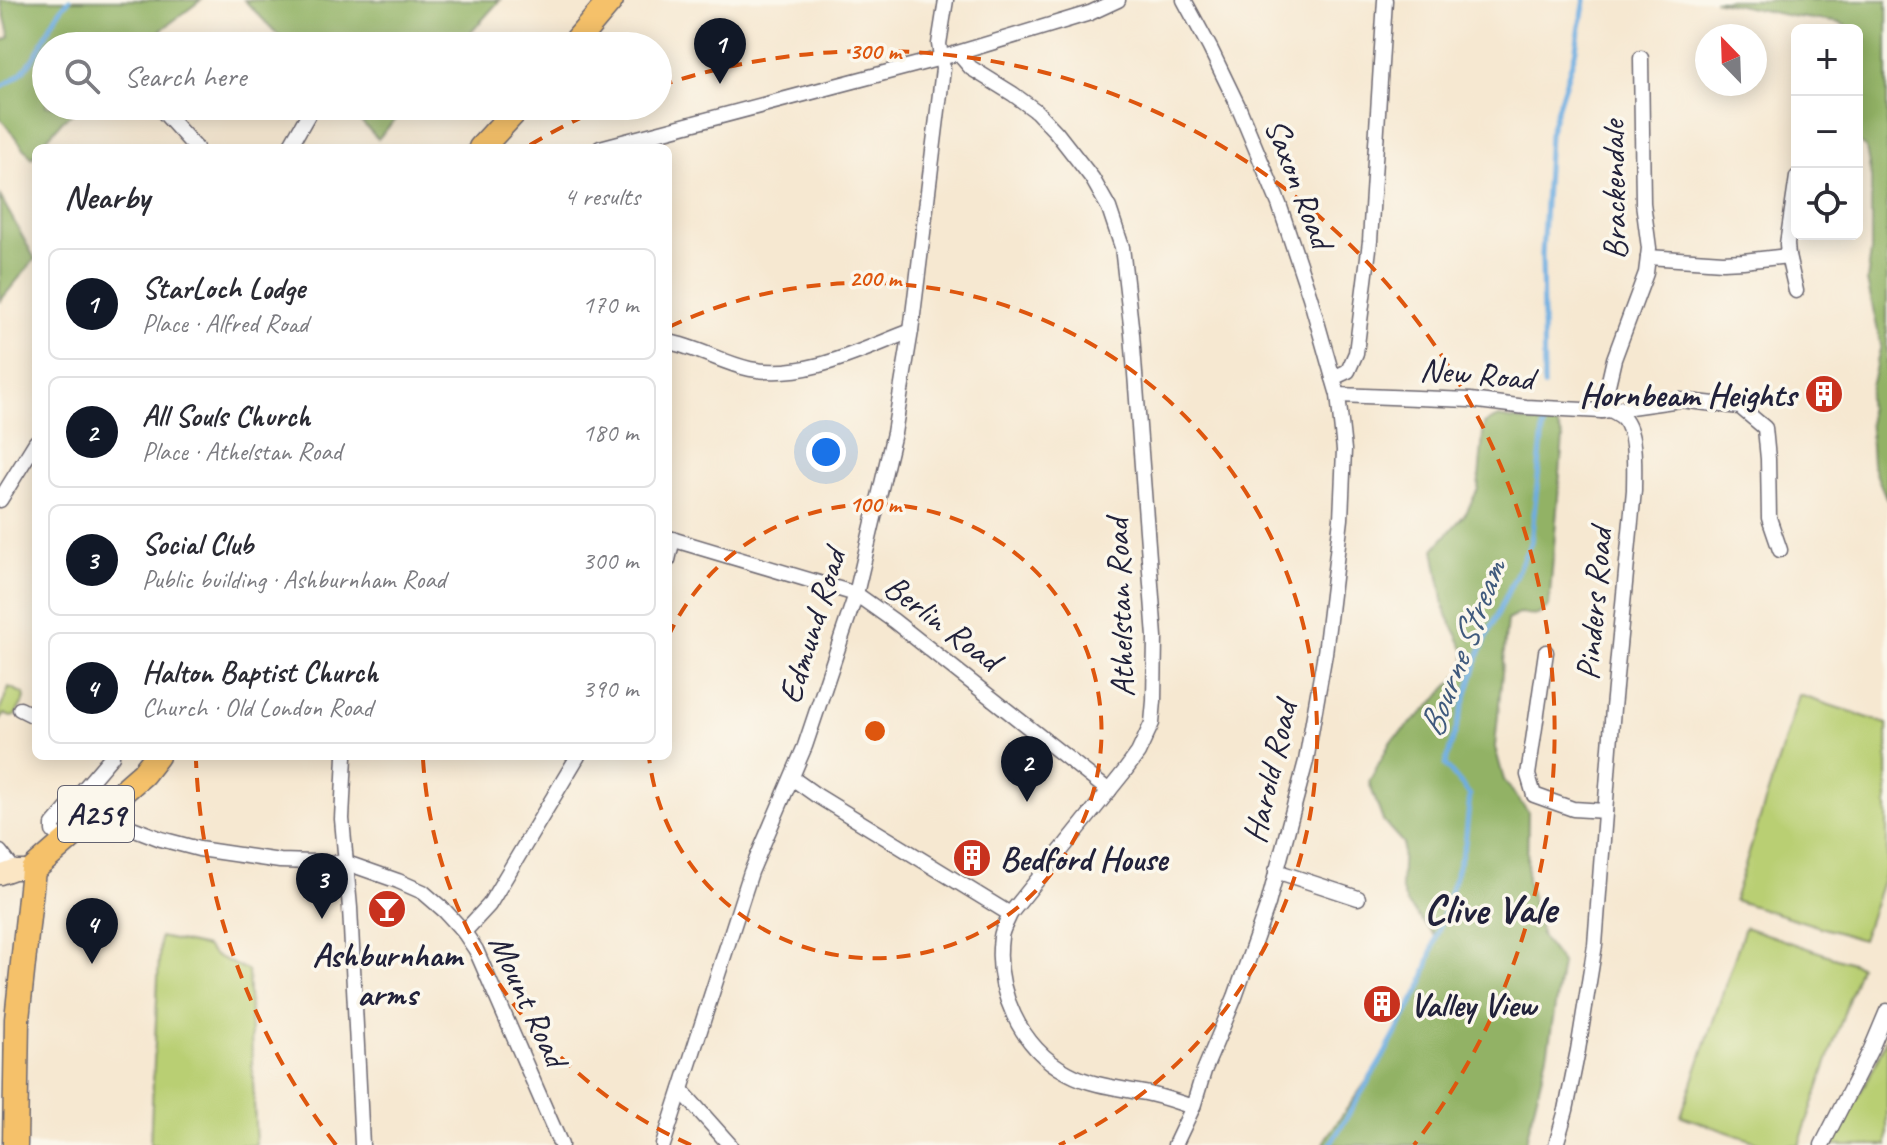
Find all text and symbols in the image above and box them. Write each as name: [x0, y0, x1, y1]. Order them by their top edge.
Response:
pin: 1: [694, 18, 746, 84]
north arrow: [1695, 24, 1767, 96]
map controls: [1791, 24, 1863, 240]
button: +: [1791, 24, 1863, 96]
search box: [32, 32, 672, 120]
text: 300 m: [849, 36, 903, 66]
icon: search: [60, 54, 104, 98]
text: Search here: [124, 57, 246, 95]
button: −: [1791, 96, 1863, 168]
street label: Saxon Road: [1255, 112, 1346, 258]
street label: Brackendale: [1591, 117, 1636, 260]
button: locate: [1791, 168, 1863, 240]
text: Nearby: [64, 175, 150, 218]
text: 4 results: [564, 180, 640, 213]
text: 200 m: [849, 263, 903, 293]
text: StarLoch Lodge: [142, 269, 305, 307]
text: 1: [86, 288, 98, 321]
text: 170 m: [582, 288, 638, 321]
text: Place · Alfred Road: [142, 307, 308, 340]
street label: New Road: [1418, 347, 1541, 400]
place label: Hornbeam Heights: [1579, 373, 1799, 416]
building icon: Hornbeam Heights: [1803, 373, 1845, 415]
text: All Souls Church: [142, 397, 310, 435]
text: 2: [86, 416, 98, 449]
text: 180 m: [582, 416, 638, 449]
your location: [806, 432, 846, 472]
text: Place · Athelstan Road: [142, 435, 342, 468]
text: 100 m: [849, 489, 903, 519]
street label: Athelstan Road: [1095, 513, 1144, 698]
street label: Pinders Road: [1565, 521, 1622, 682]
text: Social Club: [142, 525, 253, 563]
street label: Edmund Road: [768, 539, 857, 708]
text: 3: [86, 544, 98, 577]
text: 300 m: [582, 544, 638, 577]
water label: Bourne Stream: [1407, 550, 1518, 743]
text: Public building · Ashburnham Road: [142, 563, 446, 596]
street label: Berlin Road: [876, 565, 1013, 683]
text: Halton Baptist Church: [142, 653, 378, 691]
text: 4: [86, 672, 98, 705]
text: 390 m: [582, 672, 638, 705]
text: Church · Old London Road: [142, 691, 373, 724]
street label: Harold Road: [1232, 693, 1308, 847]
centre of rings: [861, 717, 889, 745]
pin: 2: [1001, 736, 1053, 802]
road number: A259: [58, 786, 134, 842]
building icon: Bedford House: [951, 837, 993, 879]
place label: Bedford House: [1000, 837, 1170, 880]
pin: 3: [296, 853, 348, 919]
district label: Clive Vale: [1424, 883, 1560, 936]
bar icon: Ashburnham arms: [366, 888, 408, 930]
pin: 4: [66, 898, 118, 964]
street label: Mount Road: [479, 927, 580, 1077]
place label: Ashburnham arms: [312, 933, 464, 1015]
building icon: Valley View: [1361, 983, 1403, 1025]
place label: Valley View: [1410, 983, 1539, 1026]

